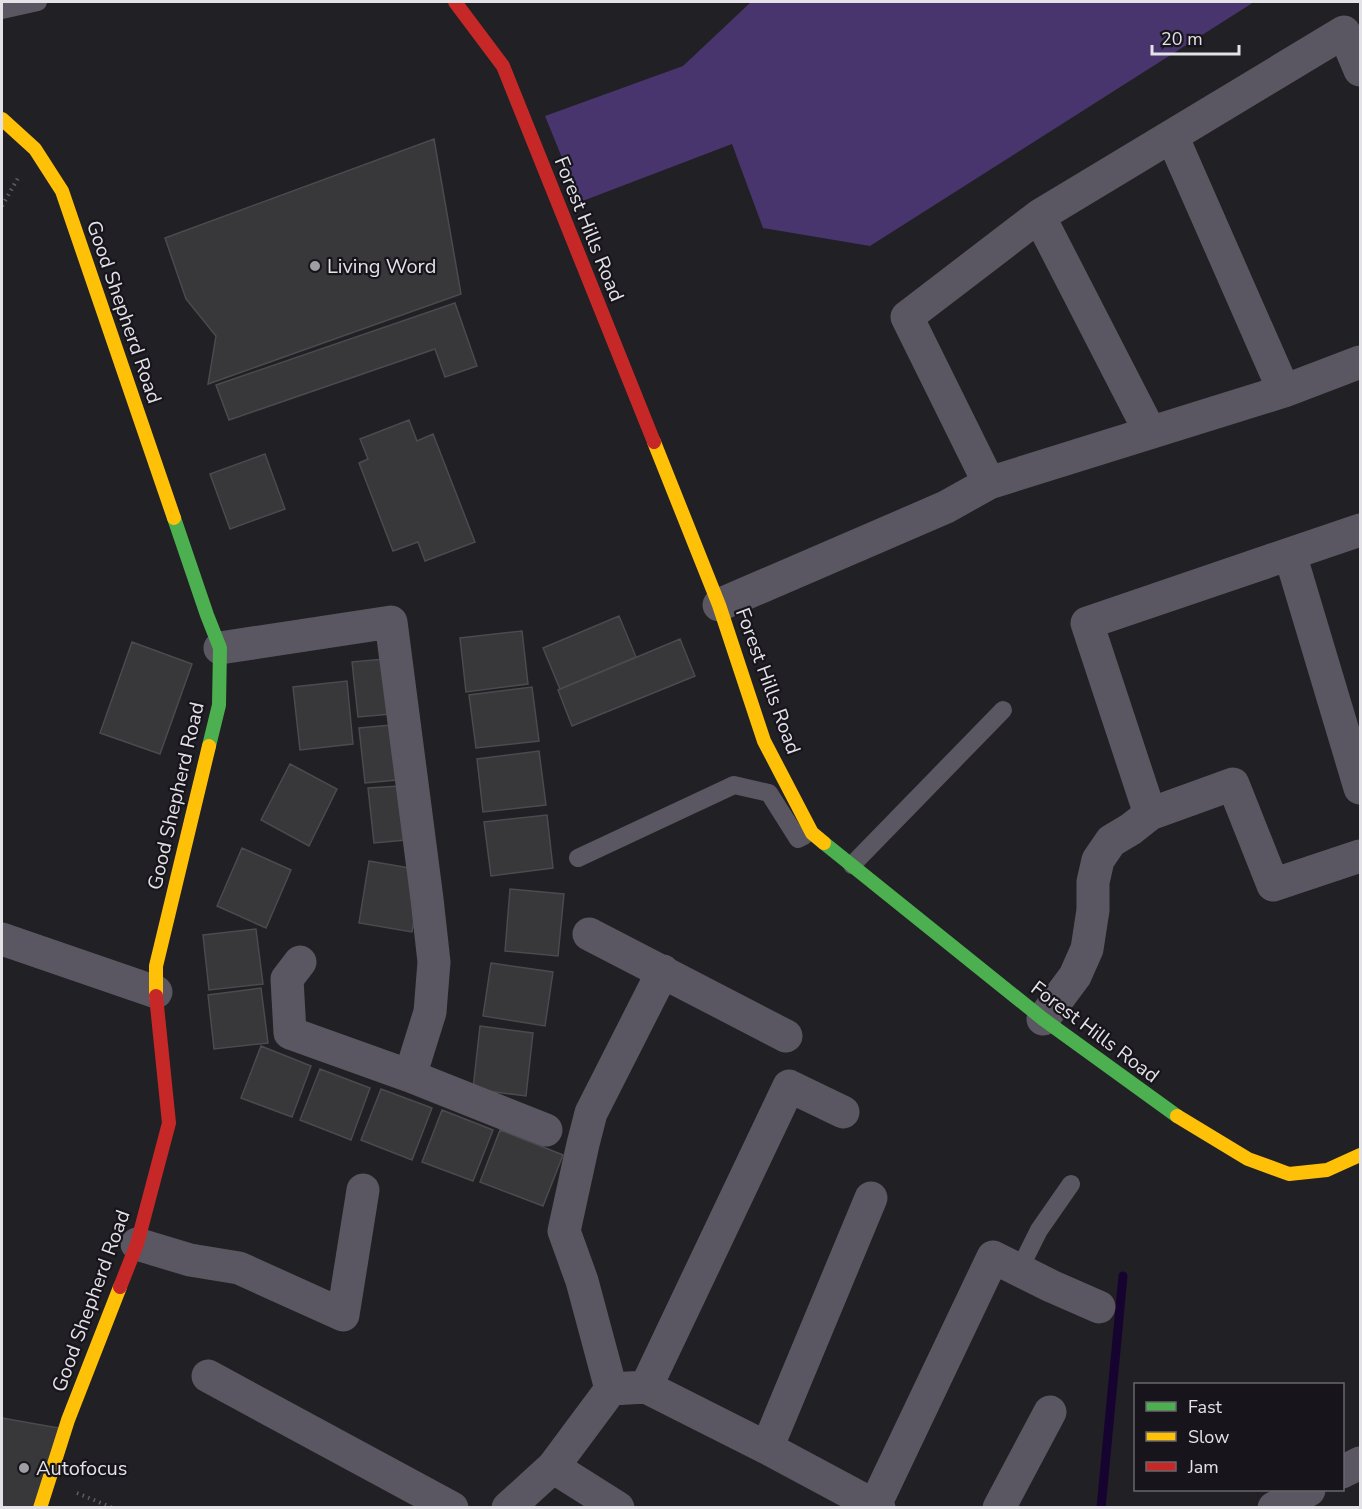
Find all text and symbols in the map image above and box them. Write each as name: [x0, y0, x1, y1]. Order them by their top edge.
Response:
scale bar: [1152, 18, 1239, 56]
text: 20 m: [1161, 27, 1203, 51]
street label: Forest Hills Road: [548, 153, 630, 305]
street label: Good Shepherd Road: [80, 217, 168, 407]
place label: Living Word: [327, 253, 436, 280]
marker: Living Word: [308, 259, 322, 273]
street label: Forest Hills Road: [729, 604, 807, 758]
street label: Good Shepherd Road: [141, 699, 211, 893]
street label: Forest Hills Road: [1025, 975, 1165, 1089]
street label: Good Shepherd Road: [45, 1206, 137, 1396]
legend: [1134, 1383, 1344, 1491]
text: Fast: [1188, 1395, 1223, 1419]
text: Slow: [1188, 1425, 1229, 1449]
place label: Autofocus: [36, 1455, 127, 1482]
text: Jam: [1187, 1455, 1219, 1479]
marker: Autofocus: [17, 1461, 31, 1475]

